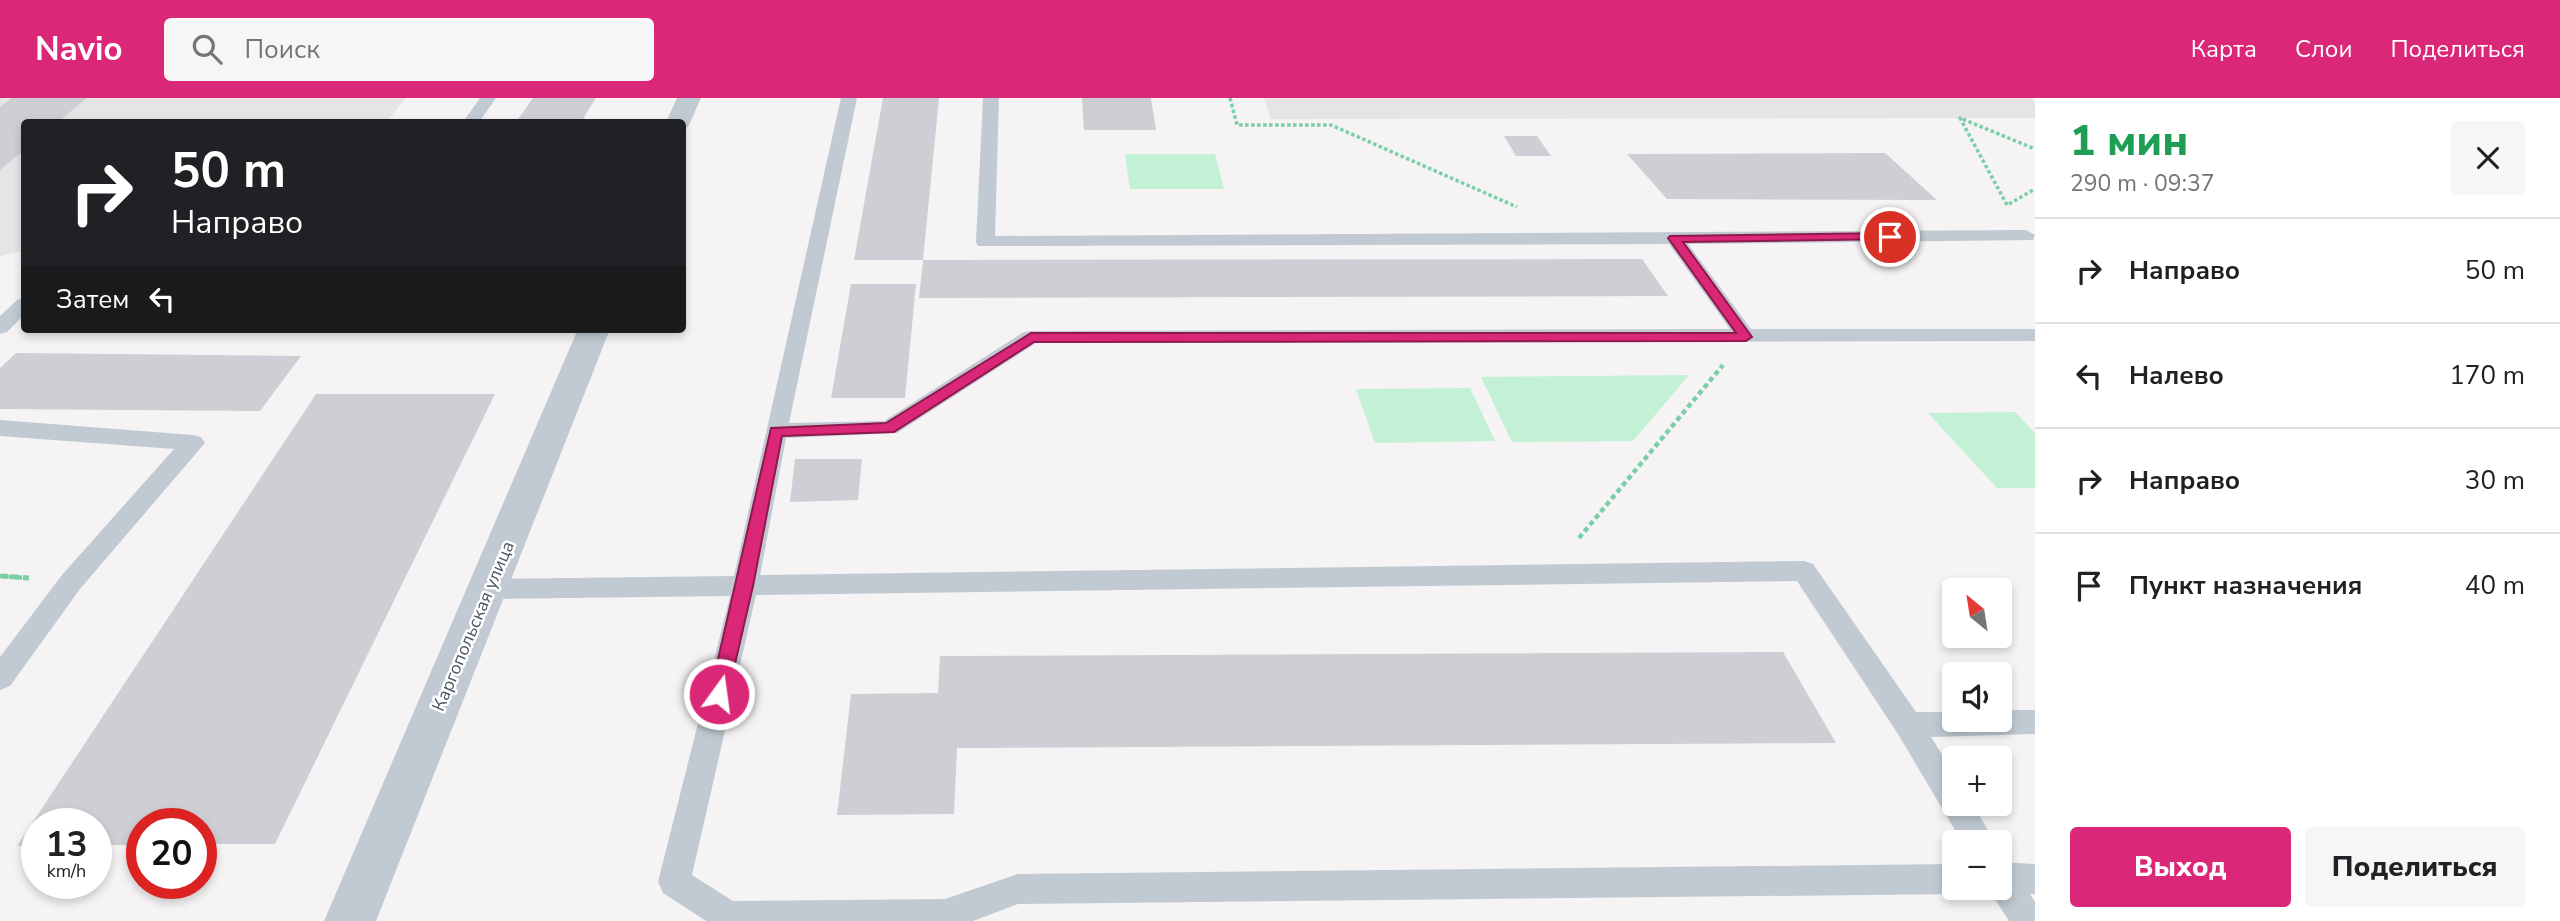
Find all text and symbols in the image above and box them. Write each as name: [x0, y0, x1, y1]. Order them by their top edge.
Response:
search box: [164, 18, 654, 81]
text: Navio: [35, 27, 122, 72]
icon: search: [188, 30, 226, 68]
text: Поиск: [244, 32, 320, 67]
text: Карта: [2191, 33, 2257, 65]
text: Слои: [2295, 33, 2352, 65]
text: Поделиться: [2390, 33, 2525, 65]
text: 1 мин: [2070, 113, 2188, 170]
button: close: [2451, 121, 2525, 195]
text: 50 m: [171, 137, 286, 204]
icon: right: [56, 147, 147, 238]
text: 290 m · 09:37: [2070, 168, 2215, 199]
text: Направо: [171, 201, 303, 244]
pin: [1860, 207, 1920, 267]
icon: arrive: [1871, 218, 1909, 256]
icon: right: [2070, 252, 2108, 290]
text: Направо: [2129, 253, 2240, 288]
text: 50 m: [2465, 253, 2525, 288]
icon: left: [143, 280, 181, 318]
text: Затем: [56, 282, 129, 317]
icon: left: [2070, 357, 2108, 395]
text: Налево: [2129, 358, 2224, 393]
text: 170 m: [2449, 358, 2525, 393]
icon: right: [2070, 462, 2108, 500]
text: Направо: [2129, 463, 2240, 498]
text: 30 m: [2465, 463, 2525, 498]
street label: Каргопольская улица: [426, 537, 520, 715]
icon: arrive: [2070, 567, 2108, 605]
text: Пункт назначения: [2129, 568, 2362, 603]
text: 40 m: [2465, 568, 2525, 603]
north arrow: [1942, 578, 2012, 648]
map controls: [1942, 578, 2012, 900]
position arrow: [682, 657, 756, 731]
button: sound: [1942, 662, 2012, 732]
button: +: [1942, 746, 2012, 816]
speed limit sign: 20: [126, 808, 217, 899]
text: 13: [45, 821, 88, 868]
button: Выход: [2070, 827, 2291, 907]
button: Поделиться: [2305, 827, 2525, 907]
button: −: [1942, 830, 2012, 900]
text: km/h: [47, 859, 86, 883]

